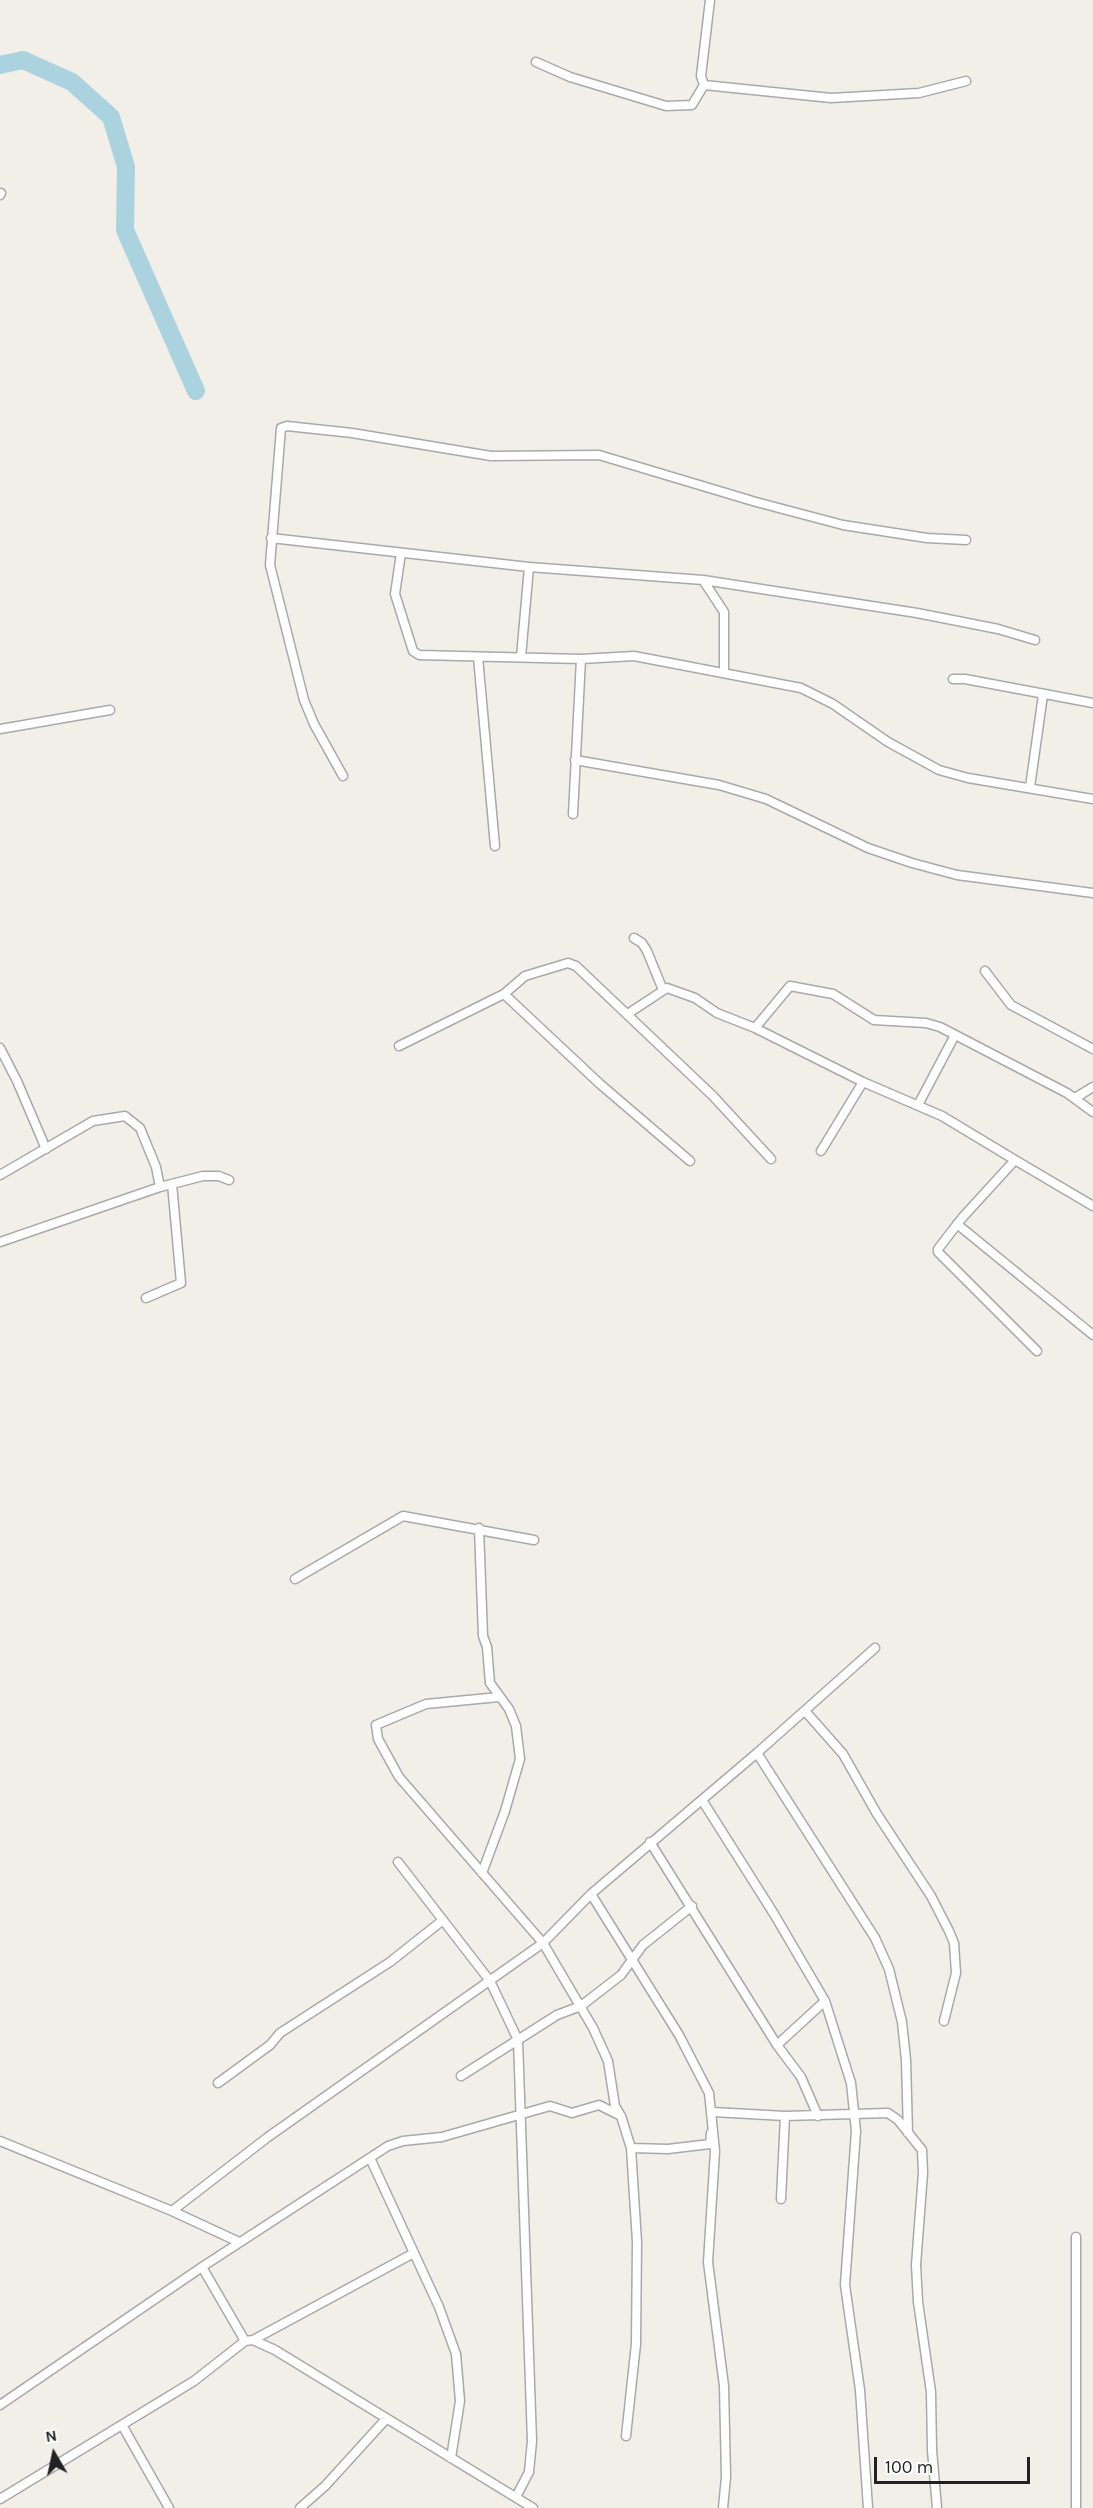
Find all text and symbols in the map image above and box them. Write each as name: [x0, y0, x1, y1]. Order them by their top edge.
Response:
north arrow: [24, 2424, 84, 2484]
text: N: [44, 2425, 58, 2446]
scale bar: [877, 2445, 1033, 2483]
text: 100 m: [885, 2456, 933, 2478]

